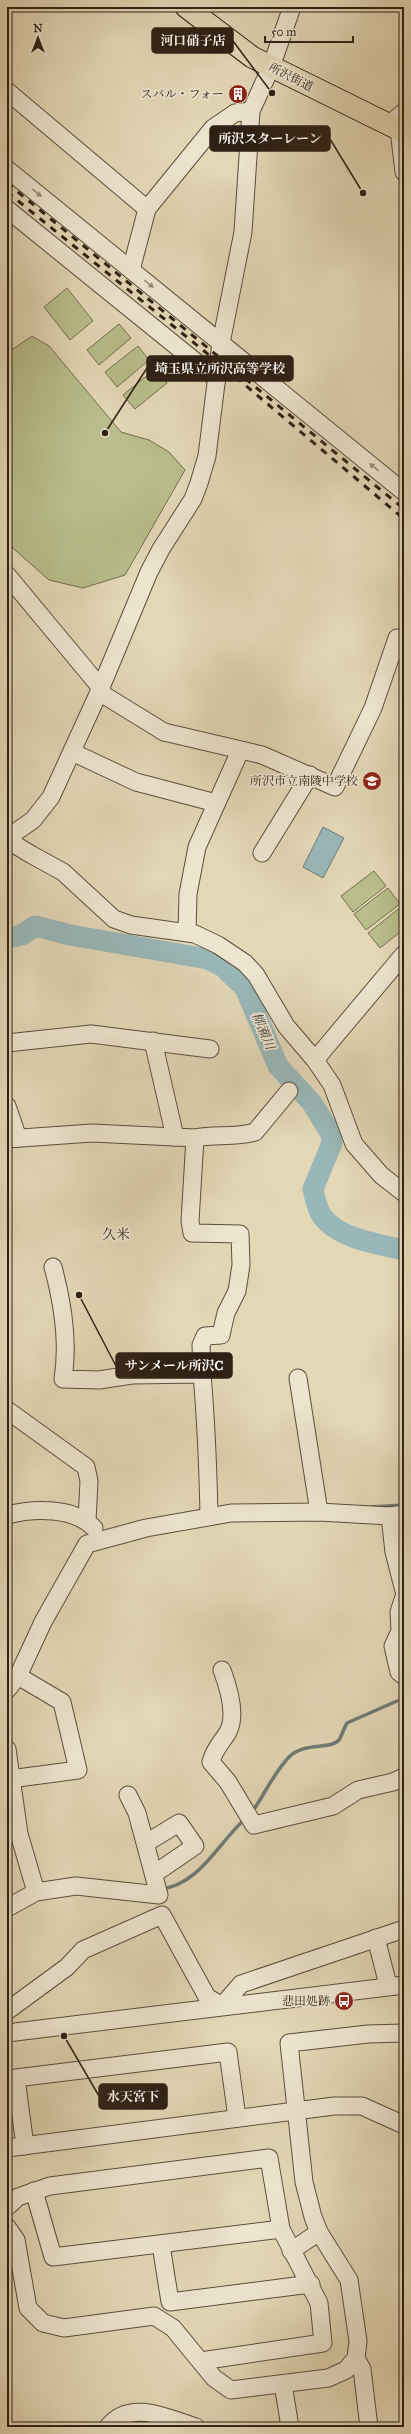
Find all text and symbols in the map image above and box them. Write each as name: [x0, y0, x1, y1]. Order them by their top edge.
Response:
north arrow: [18, 18, 58, 58]
scale bar: [265, 18, 353, 44]
text: N: [33, 22, 43, 35]
text: 50 m: [271, 25, 296, 39]
callout: 河口硝子店: [152, 28, 233, 53]
text: 河口硝子店: [160, 33, 226, 49]
street label: 所沢街道: [266, 60, 316, 94]
building icon: スバル・フォー: [227, 83, 249, 105]
place label: スバル・フォー: [141, 87, 224, 101]
callout: 所沢スターレーン: [210, 126, 330, 151]
text: 所沢スターレーン: [218, 131, 322, 147]
one-way arrow: [32, 189, 43, 198]
one-way arrow: [144, 280, 154, 289]
callout: 埼玉県立所沢高等学校: [147, 356, 293, 381]
text: 埼玉県立所沢高等学校: [155, 361, 286, 377]
one-way arrow: [368, 463, 379, 472]
school or university icon: 所沢市立南陵中学校: [361, 770, 383, 792]
place label: 所沢市立南陵中学校: [250, 774, 358, 788]
water label: 柳瀬川: [248, 1010, 279, 1054]
district label: 久米: [102, 1226, 130, 1243]
callout: サンメール所沢C: [116, 1353, 232, 1378]
text: サンメール所沢C: [125, 1358, 223, 1374]
bus stop icon: 悲田処跡: [333, 1990, 355, 2012]
place label: 悲田処跡: [282, 1994, 330, 2008]
callout: 水天宮下: [99, 2084, 167, 2109]
text: 水天宮下: [107, 2089, 159, 2105]

